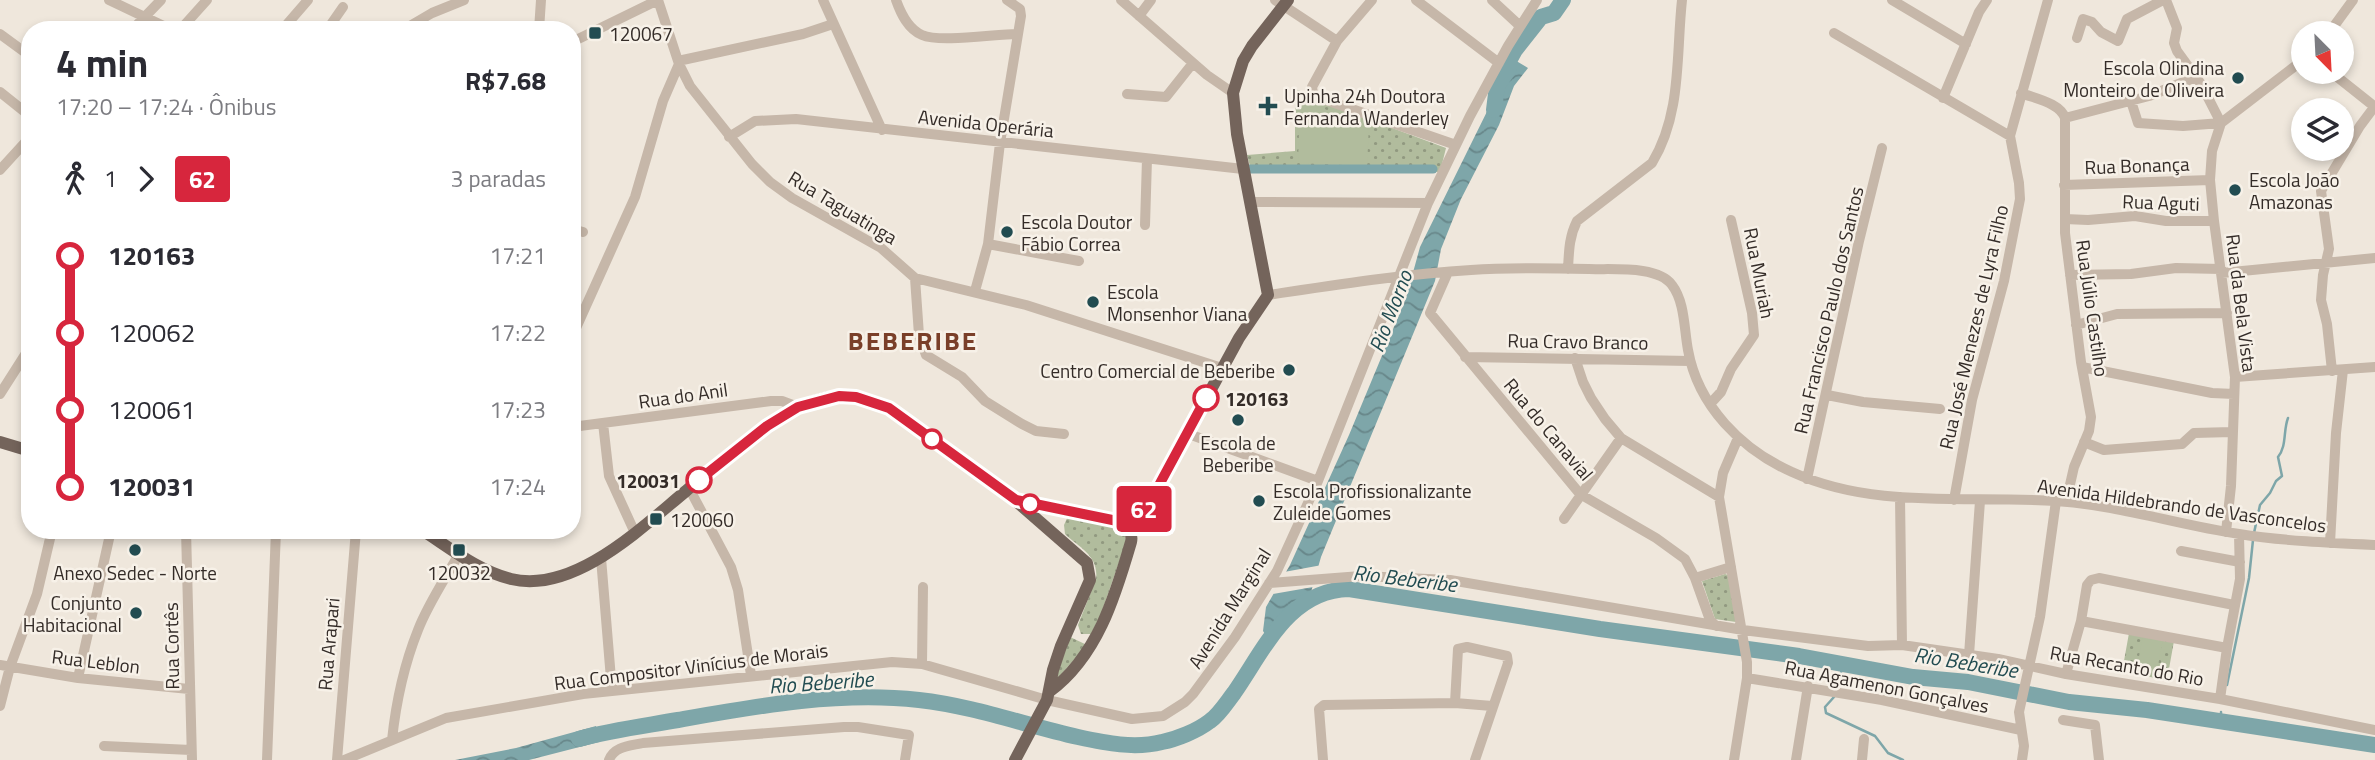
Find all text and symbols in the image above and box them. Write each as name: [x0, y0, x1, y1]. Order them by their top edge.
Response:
place label: 120067: [609, 19, 673, 48]
north arrow: [2291, 21, 2354, 84]
map controls: [2291, 21, 2354, 161]
marker: 120067: [587, 25, 603, 41]
text: 4 min: [56, 34, 148, 92]
place label: Escola Olindina Monteiro de Oliveira: [2063, 53, 2224, 104]
text: R$7.68: [465, 61, 546, 100]
marker: Escola Olindina Monteiro de Oliveira: [2230, 70, 2246, 86]
place label: Upinha 24h Doutora Fernanda Wanderley: [1284, 81, 1449, 132]
text: 17:20 – 17:24 · Ônibus: [56, 89, 276, 124]
marker: Upinha 24h Doutora Fernanda Wanderley: [1258, 96, 1278, 116]
button: layers: [2291, 98, 2354, 161]
street label: Avenida Operária: [917, 101, 1056, 145]
street label: Rua Bonança: [2084, 149, 2190, 181]
icon: walk: [56, 160, 94, 198]
icon: forward: [127, 160, 165, 198]
text: 1: [104, 161, 117, 196]
text: 62: [189, 161, 216, 197]
text: 3 paradas: [451, 161, 546, 196]
street label: Rua Taguatinga: [783, 163, 904, 251]
place label: Escola João Amazonas: [2249, 165, 2340, 216]
marker: Escola João Amazonas: [2227, 182, 2243, 198]
street label: Rua Francisco Paulo dos Santos: [1785, 183, 1871, 437]
street label: Rua Aguti: [2122, 186, 2200, 218]
street label: Rua José Menezes de Lyra Filho: [1931, 202, 2015, 452]
place label: Escola Doutor Fábio Correa: [1021, 207, 1133, 258]
marker: Escola Doutor Fábio Correa: [999, 224, 1015, 240]
street label: Rua Muriah: [1737, 225, 1783, 321]
street label: Rua da Bela Vista: [2219, 232, 2265, 374]
text: 120163: [108, 236, 195, 275]
text: 17:21: [489, 238, 546, 273]
street label: Rua Júlio Castilho: [2069, 238, 2117, 378]
water label: Rio Morno: [1360, 265, 1420, 357]
place label: Escola Monsenhor Viana: [1107, 277, 1248, 328]
marker: Escola Monsenhor Viana: [1085, 294, 1101, 310]
text: 120062: [108, 313, 195, 352]
text: 17:22: [489, 315, 546, 350]
district label: BEBERIBE: [848, 321, 978, 360]
street label: Rua Cravo Branco: [1507, 325, 1649, 357]
place label: Centro Comercial de Beberibe: [1040, 356, 1275, 385]
marker: Centro Comercial de Beberibe: [1281, 362, 1297, 378]
street label: Rua do Canavial: [1497, 371, 1601, 487]
street label: Rua do Anil: [637, 374, 729, 416]
place label: 120163: [1225, 384, 1289, 413]
marker: 120163: [1193, 385, 1219, 411]
text: 120061: [108, 390, 195, 429]
text: 17:23: [489, 392, 546, 427]
marker: Escola de Beberibe: [1230, 412, 1246, 428]
place label: Escola de Beberibe: [1200, 428, 1276, 479]
unlabelled marker: [922, 429, 942, 449]
place label: 120031: [616, 466, 680, 495]
text: 120031: [108, 467, 195, 506]
marker: 120031: [686, 467, 712, 493]
text: 17:24: [489, 469, 546, 504]
street label: Avenida Hildebrando de Vasconcelos: [2036, 470, 2328, 540]
place label: Escola Profissionalizante Zuleide Gomes: [1273, 476, 1471, 527]
line badge: 62: [1112, 486, 1176, 532]
text: 62: [1131, 491, 1157, 527]
marker: Escola Profissionalizante Zuleide Gomes: [1251, 493, 1267, 509]
unlabelled marker: [1020, 494, 1040, 514]
place label: 120060: [670, 505, 734, 534]
marker: 120060: [648, 511, 664, 527]
marker: Anexo Sedec - Norte: [127, 542, 143, 558]
marker: 120032: [451, 542, 467, 558]
street label: Avenida Marginal: [1180, 542, 1278, 674]
water label: Rio Beberibe: [1351, 556, 1460, 600]
place label: Anexo Sedec - Norte: [53, 558, 217, 587]
place label: 120032: [427, 558, 491, 587]
place label: Conjunto Habitacional: [23, 588, 122, 639]
street label: Rua Arapari: [309, 596, 347, 692]
street label: Rua Cortês: [156, 602, 186, 690]
marker: Conjunto Habitacional: [128, 605, 144, 621]
street label: Rua Compositor Vinícius de Morais: [552, 635, 830, 697]
street label: Rua Recanto do Rio: [2048, 637, 2206, 693]
water label: Rio Beberibe: [1912, 638, 2021, 686]
street label: Rua Leblon: [50, 641, 142, 681]
street label: Rua Agamenon Gonçalves: [1782, 652, 1992, 720]
water label: Rio Beberibe: [768, 662, 875, 702]

